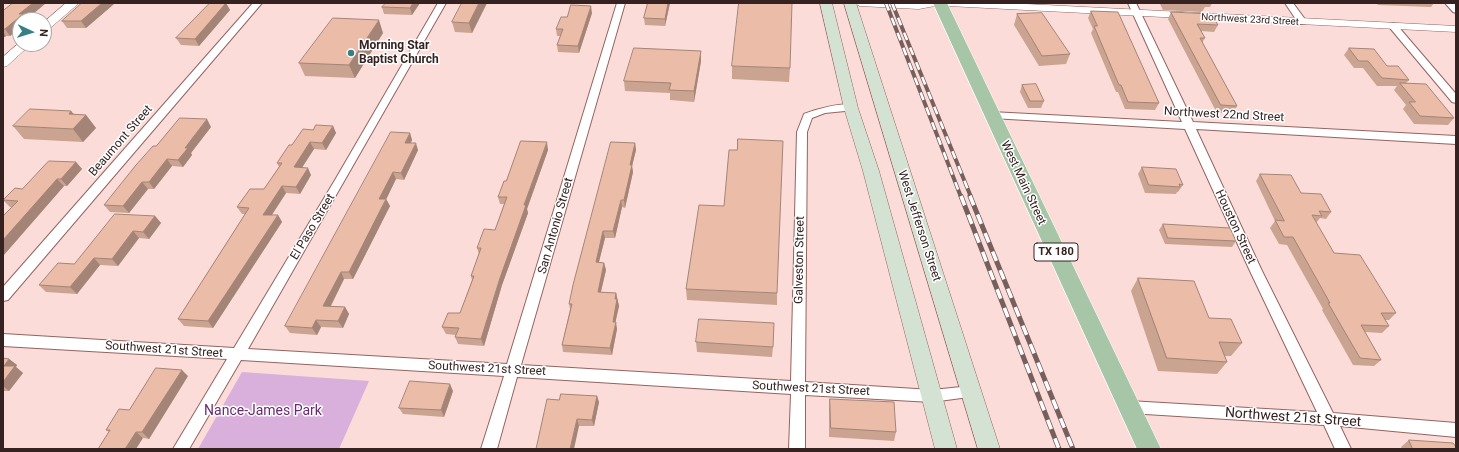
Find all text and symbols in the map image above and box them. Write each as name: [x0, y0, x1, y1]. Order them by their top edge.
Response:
street label: Northwest 23rd Street: [1201, 11, 1299, 29]
north arrow: [12, 12, 52, 52]
text: N: [37, 28, 50, 37]
place label: Morning Star Baptist Church: [359, 39, 439, 67]
marker: Morning Star Baptist Church: [346, 48, 356, 58]
street label: Beaumont Street: [86, 102, 156, 180]
street label: Northwest 22nd Street: [1164, 105, 1284, 125]
street label: West Main Street: [997, 139, 1049, 227]
street label: West Jefferson Street: [894, 169, 944, 283]
street label: San Antonio Street: [535, 176, 577, 276]
street label: Houston Street: [1212, 188, 1258, 266]
street label: El Paso Street: [288, 191, 338, 263]
street label: Galveston Street: [792, 216, 808, 304]
road number: TX 180: [1034, 243, 1078, 261]
street label: Southwest 21st Street: [105, 339, 223, 361]
street label: Southwest 21st Street: [428, 359, 546, 379]
street label: Southwest 21st Street: [752, 379, 870, 399]
park label: Nance-James Park: [204, 403, 322, 419]
street label: Northwest 21st Street: [1224, 405, 1362, 431]

